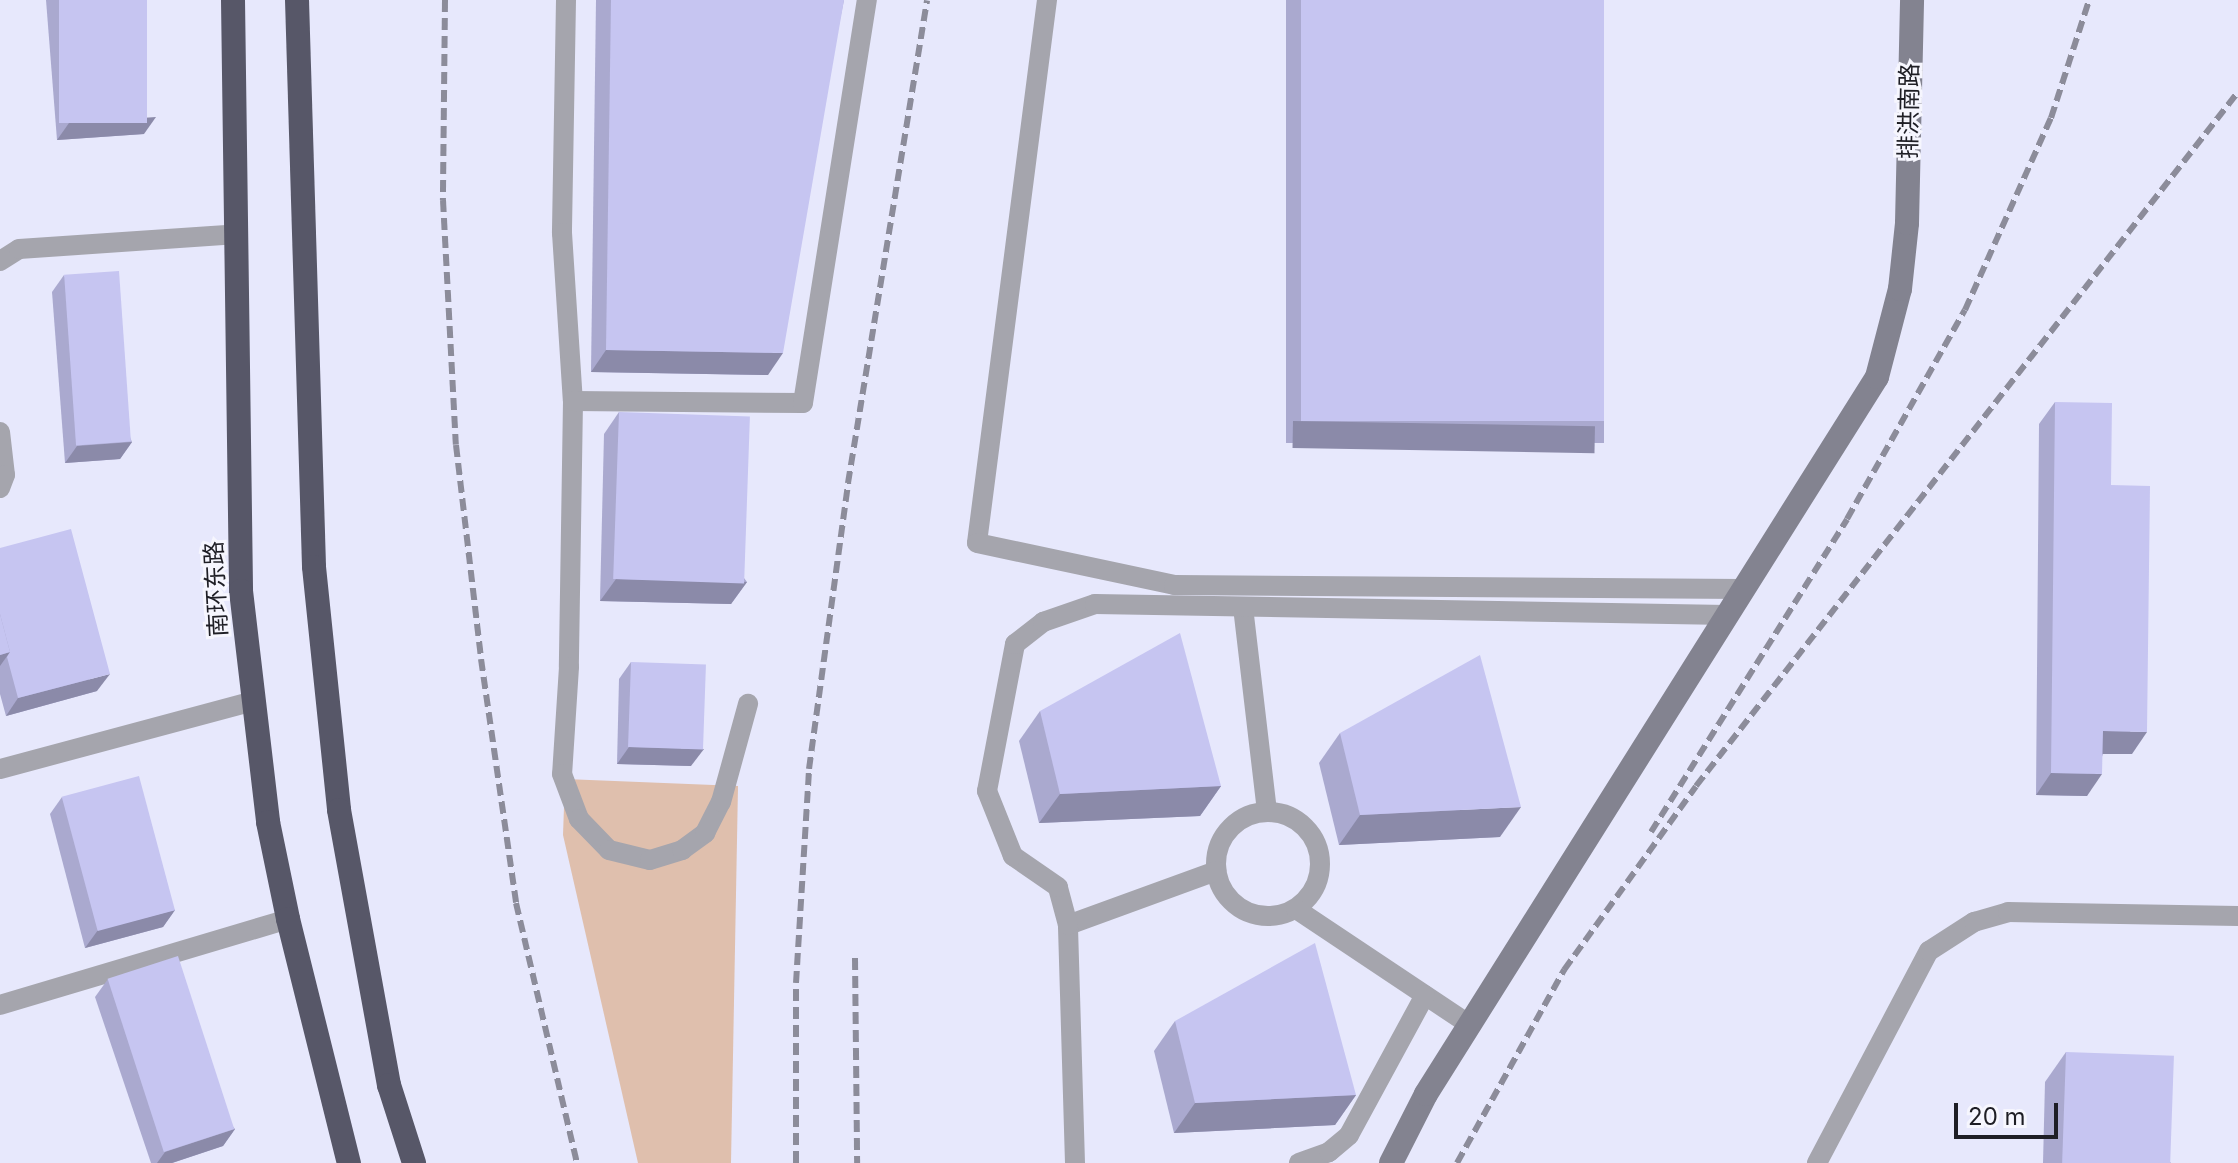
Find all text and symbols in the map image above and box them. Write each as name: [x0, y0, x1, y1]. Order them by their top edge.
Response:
street label: 排洪南路: [1894, 63, 1924, 159]
street label: 南环东路: [199, 540, 233, 638]
scale bar: [1958, 1087, 2062, 1137]
text: 20 m: [1968, 1102, 2026, 1131]

